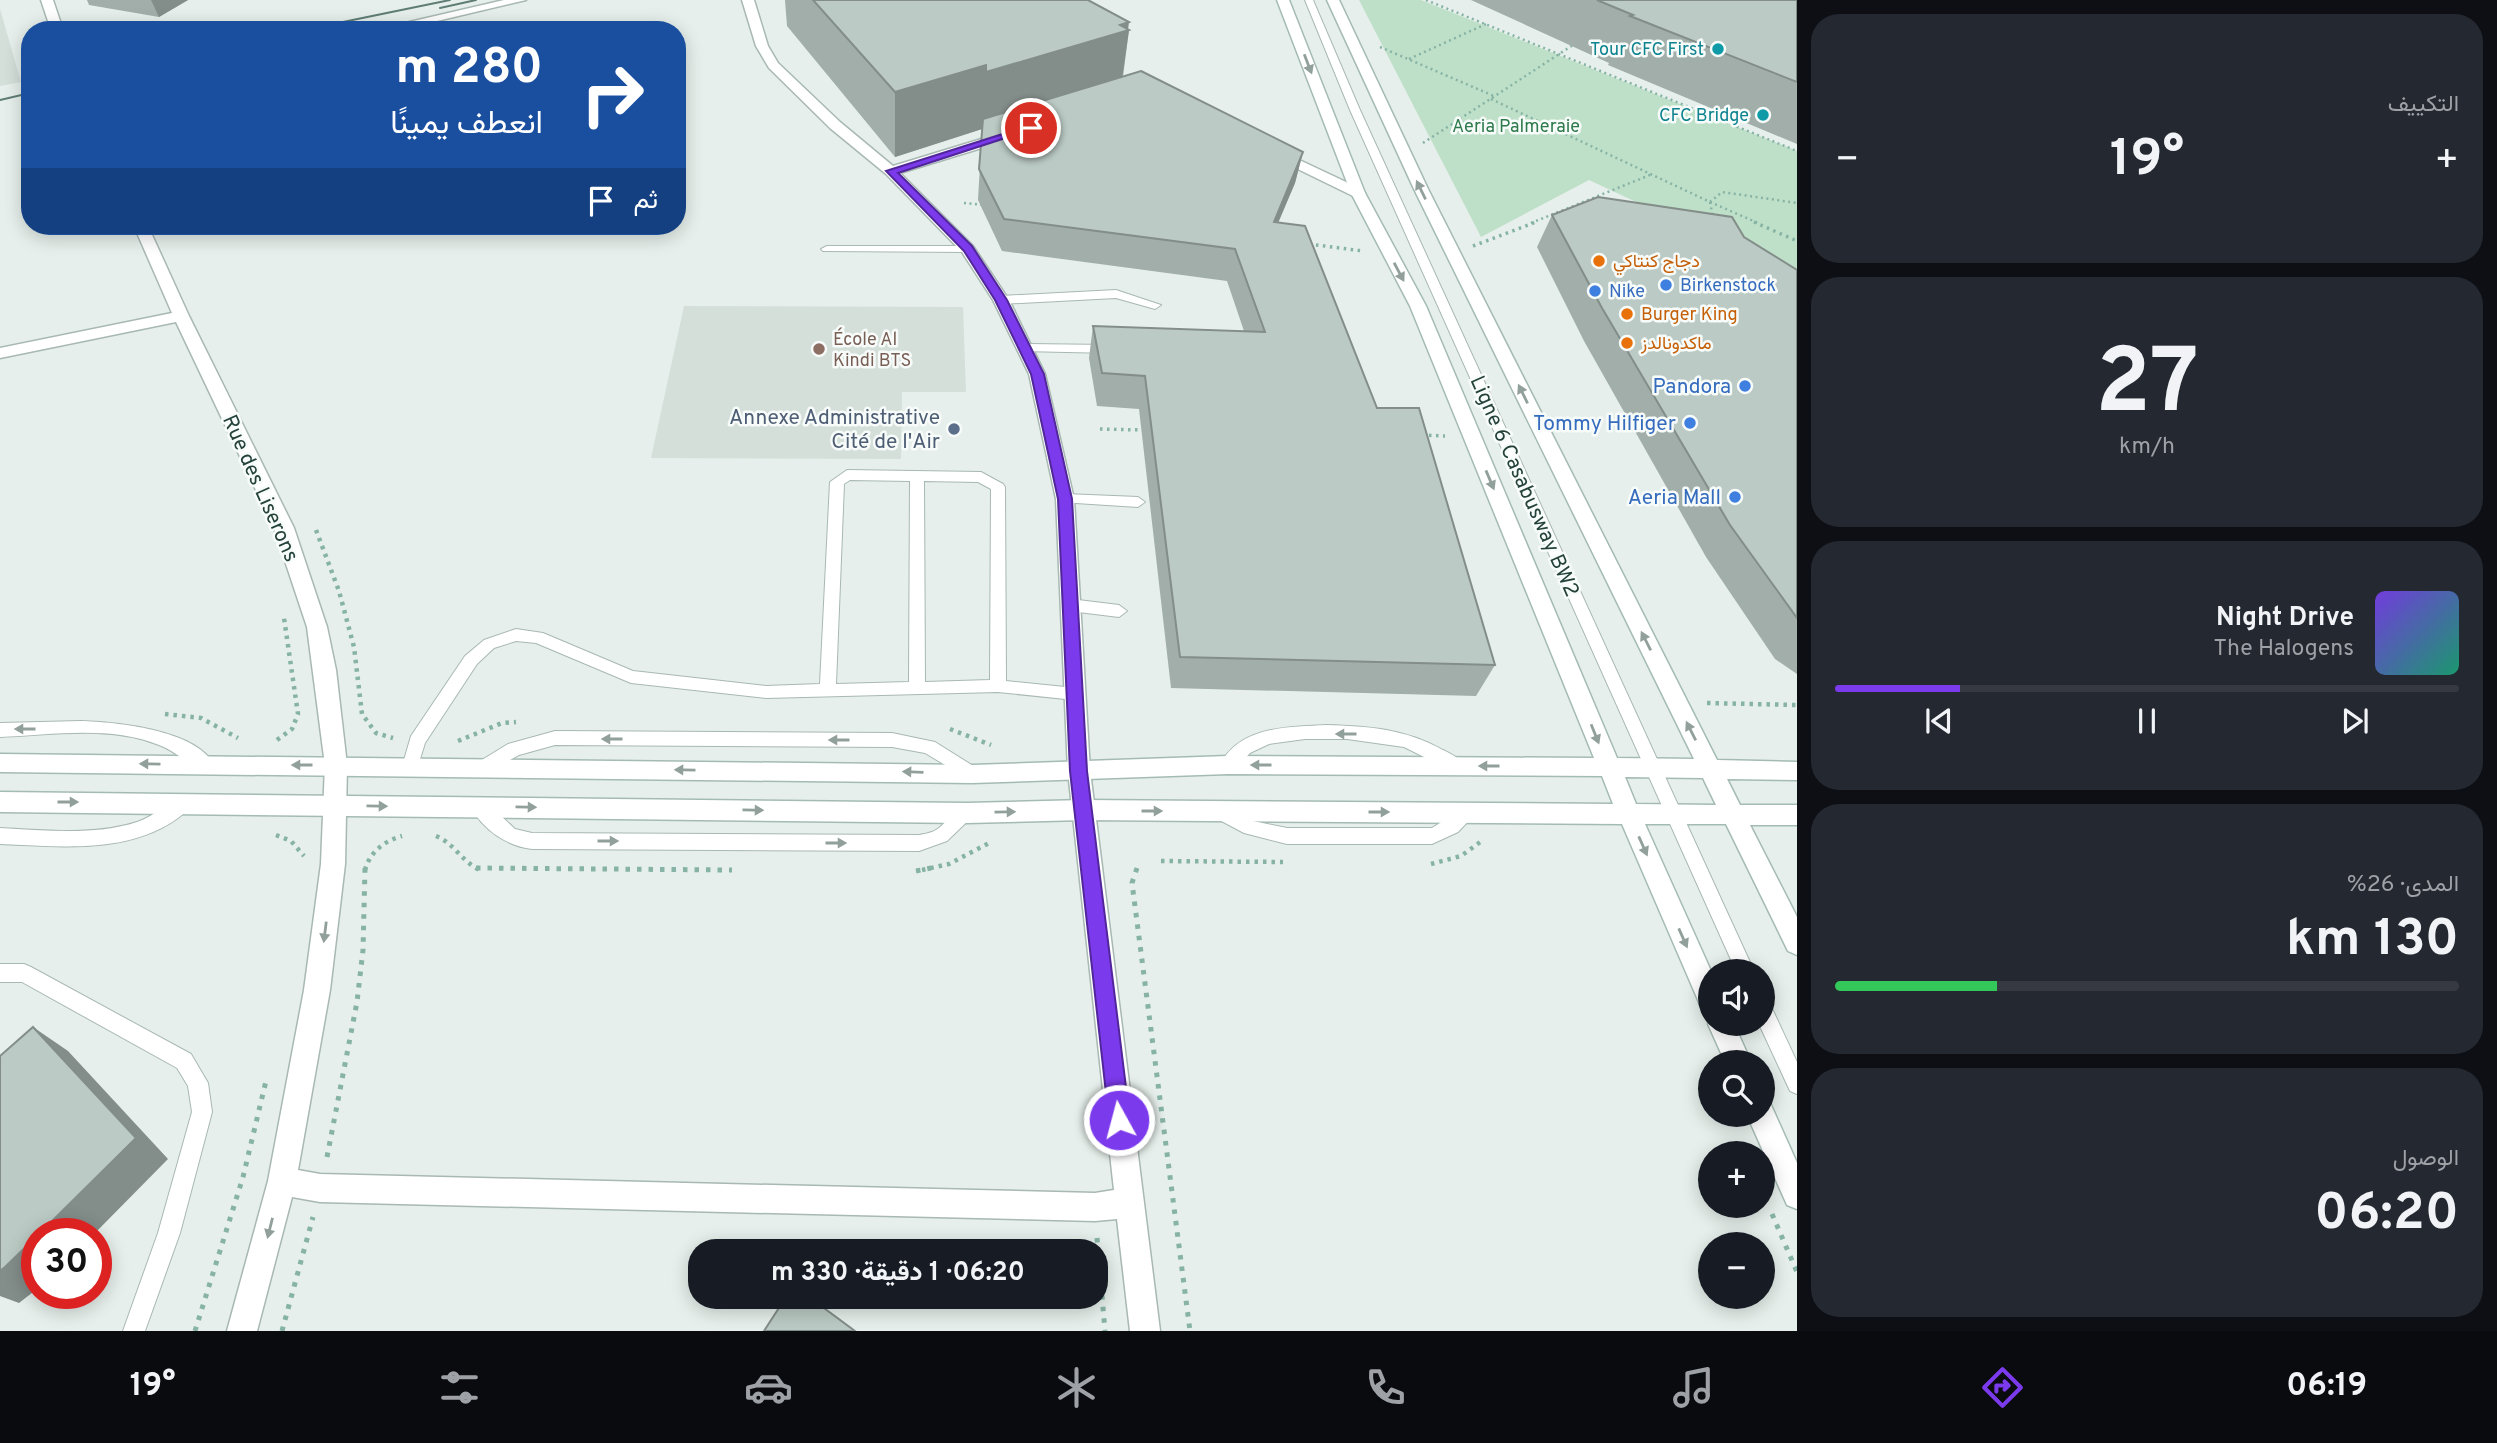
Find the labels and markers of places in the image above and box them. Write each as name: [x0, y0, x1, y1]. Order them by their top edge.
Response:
place label: Tour CFC First: [1590, 39, 1704, 62]
marker: Tour CFC First: [1710, 41, 1726, 57]
pin: [1001, 98, 1061, 158]
place label: CFC Bridge: [1659, 105, 1749, 128]
marker: CFC Bridge: [1755, 107, 1771, 123]
place label: دجاج كنتاكي: [1613, 251, 1700, 276]
marker: دجاج كنتاكي: [1591, 253, 1607, 269]
place label: Birkenstock: [1680, 275, 1776, 298]
marker: Birkenstock: [1658, 277, 1674, 293]
place label: Nike: [1609, 281, 1645, 304]
marker: Nike: [1587, 283, 1603, 299]
place label: Burger King: [1641, 304, 1738, 327]
marker: Burger King: [1619, 306, 1635, 322]
place label: École Al Kindi BTS: [833, 327, 911, 373]
place label: ماكدونالدز: [1640, 333, 1712, 356]
marker: ماكدونالدز: [1619, 335, 1635, 351]
marker: École Al Kindi BTS: [811, 341, 827, 357]
place label: Pandora: [1653, 374, 1731, 401]
marker: Pandora: [1737, 378, 1753, 394]
place label: Annexe Administrative Cité de l'Air: [729, 405, 940, 456]
place label: Tommy Hilfiger: [1533, 411, 1676, 438]
marker: Tommy Hilfiger: [1682, 415, 1698, 431]
marker: Annexe Administrative Cité de l'Air: [946, 421, 962, 437]
place label: Aeria Mall: [1628, 485, 1721, 512]
marker: Aeria Mall: [1727, 489, 1743, 505]

